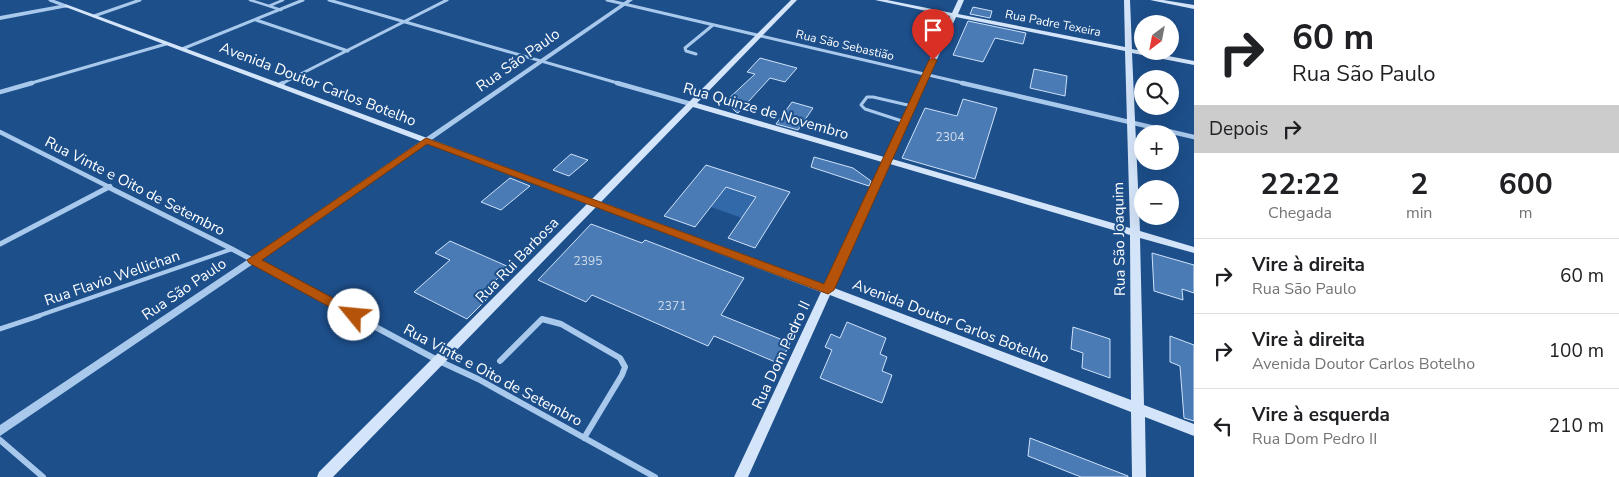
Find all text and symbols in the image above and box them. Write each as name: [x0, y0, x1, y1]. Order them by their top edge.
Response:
street label: Rua Padre Texeira: [1004, 6, 1102, 40]
pin: [912, 9, 954, 60]
text: 60 m: [1292, 14, 1374, 61]
north arrow: [1134, 15, 1179, 60]
map controls: [1134, 15, 1179, 225]
icon: arrive: [919, 16, 947, 44]
icon: right: [1209, 20, 1274, 85]
street label: Rua São Paulo: [472, 24, 564, 96]
street label: Rua São Sebastião: [794, 26, 896, 64]
street label: Avenida Doutor Carlos Botelho: [217, 37, 419, 131]
text: Rua São Paulo: [1292, 59, 1435, 89]
button: search: [1134, 70, 1179, 115]
street label: Rua Quinze de Novembro: [681, 78, 851, 144]
icon: right: [1278, 115, 1306, 143]
text: Depois: [1209, 116, 1268, 142]
button: +: [1134, 125, 1179, 170]
house number: 2304: [936, 129, 964, 145]
street label: Rua Vinte e Oito de Setembro: [41, 132, 229, 240]
text: 22:22: [1260, 164, 1340, 205]
text: 2: [1410, 164, 1428, 205]
text: 600: [1499, 164, 1553, 205]
button: −: [1134, 180, 1179, 225]
street label: Rua São Joaquim: [1108, 182, 1130, 296]
text: Chegada: [1268, 202, 1332, 224]
text: min: [1406, 202, 1432, 224]
text: m: [1519, 202, 1533, 224]
street label: Rua Rui Barbosa: [471, 213, 563, 307]
street label: Rua Flavio Wellichan: [42, 245, 182, 311]
text: Vire à direita: [1252, 252, 1365, 278]
street label: Rua São Paulo: [138, 253, 230, 325]
house number: 2395: [574, 253, 602, 269]
icon: right: [1209, 262, 1237, 290]
text: 60 m: [1560, 263, 1604, 289]
street label: Avenida Doutor Carlos Botelho: [850, 274, 1052, 368]
text: Rua São Paulo: [1252, 278, 1356, 300]
position arrow: [327, 288, 379, 340]
house number: 2371: [658, 298, 686, 314]
street label: Rua Dom Pedro II: [747, 298, 815, 412]
street label: Rua Vinte e Oito de Setembro: [400, 319, 586, 431]
text: Vire à direita: [1252, 327, 1365, 353]
icon: right: [1209, 337, 1237, 365]
text: 100 m: [1549, 338, 1604, 364]
text: Avenida Doutor Carlos Botelho: [1252, 353, 1475, 375]
text: Vire à esquerda: [1252, 402, 1390, 428]
icon: left: [1209, 412, 1237, 440]
text: 210 m: [1549, 413, 1604, 439]
text: Rua Dom Pedro II: [1252, 428, 1377, 450]

